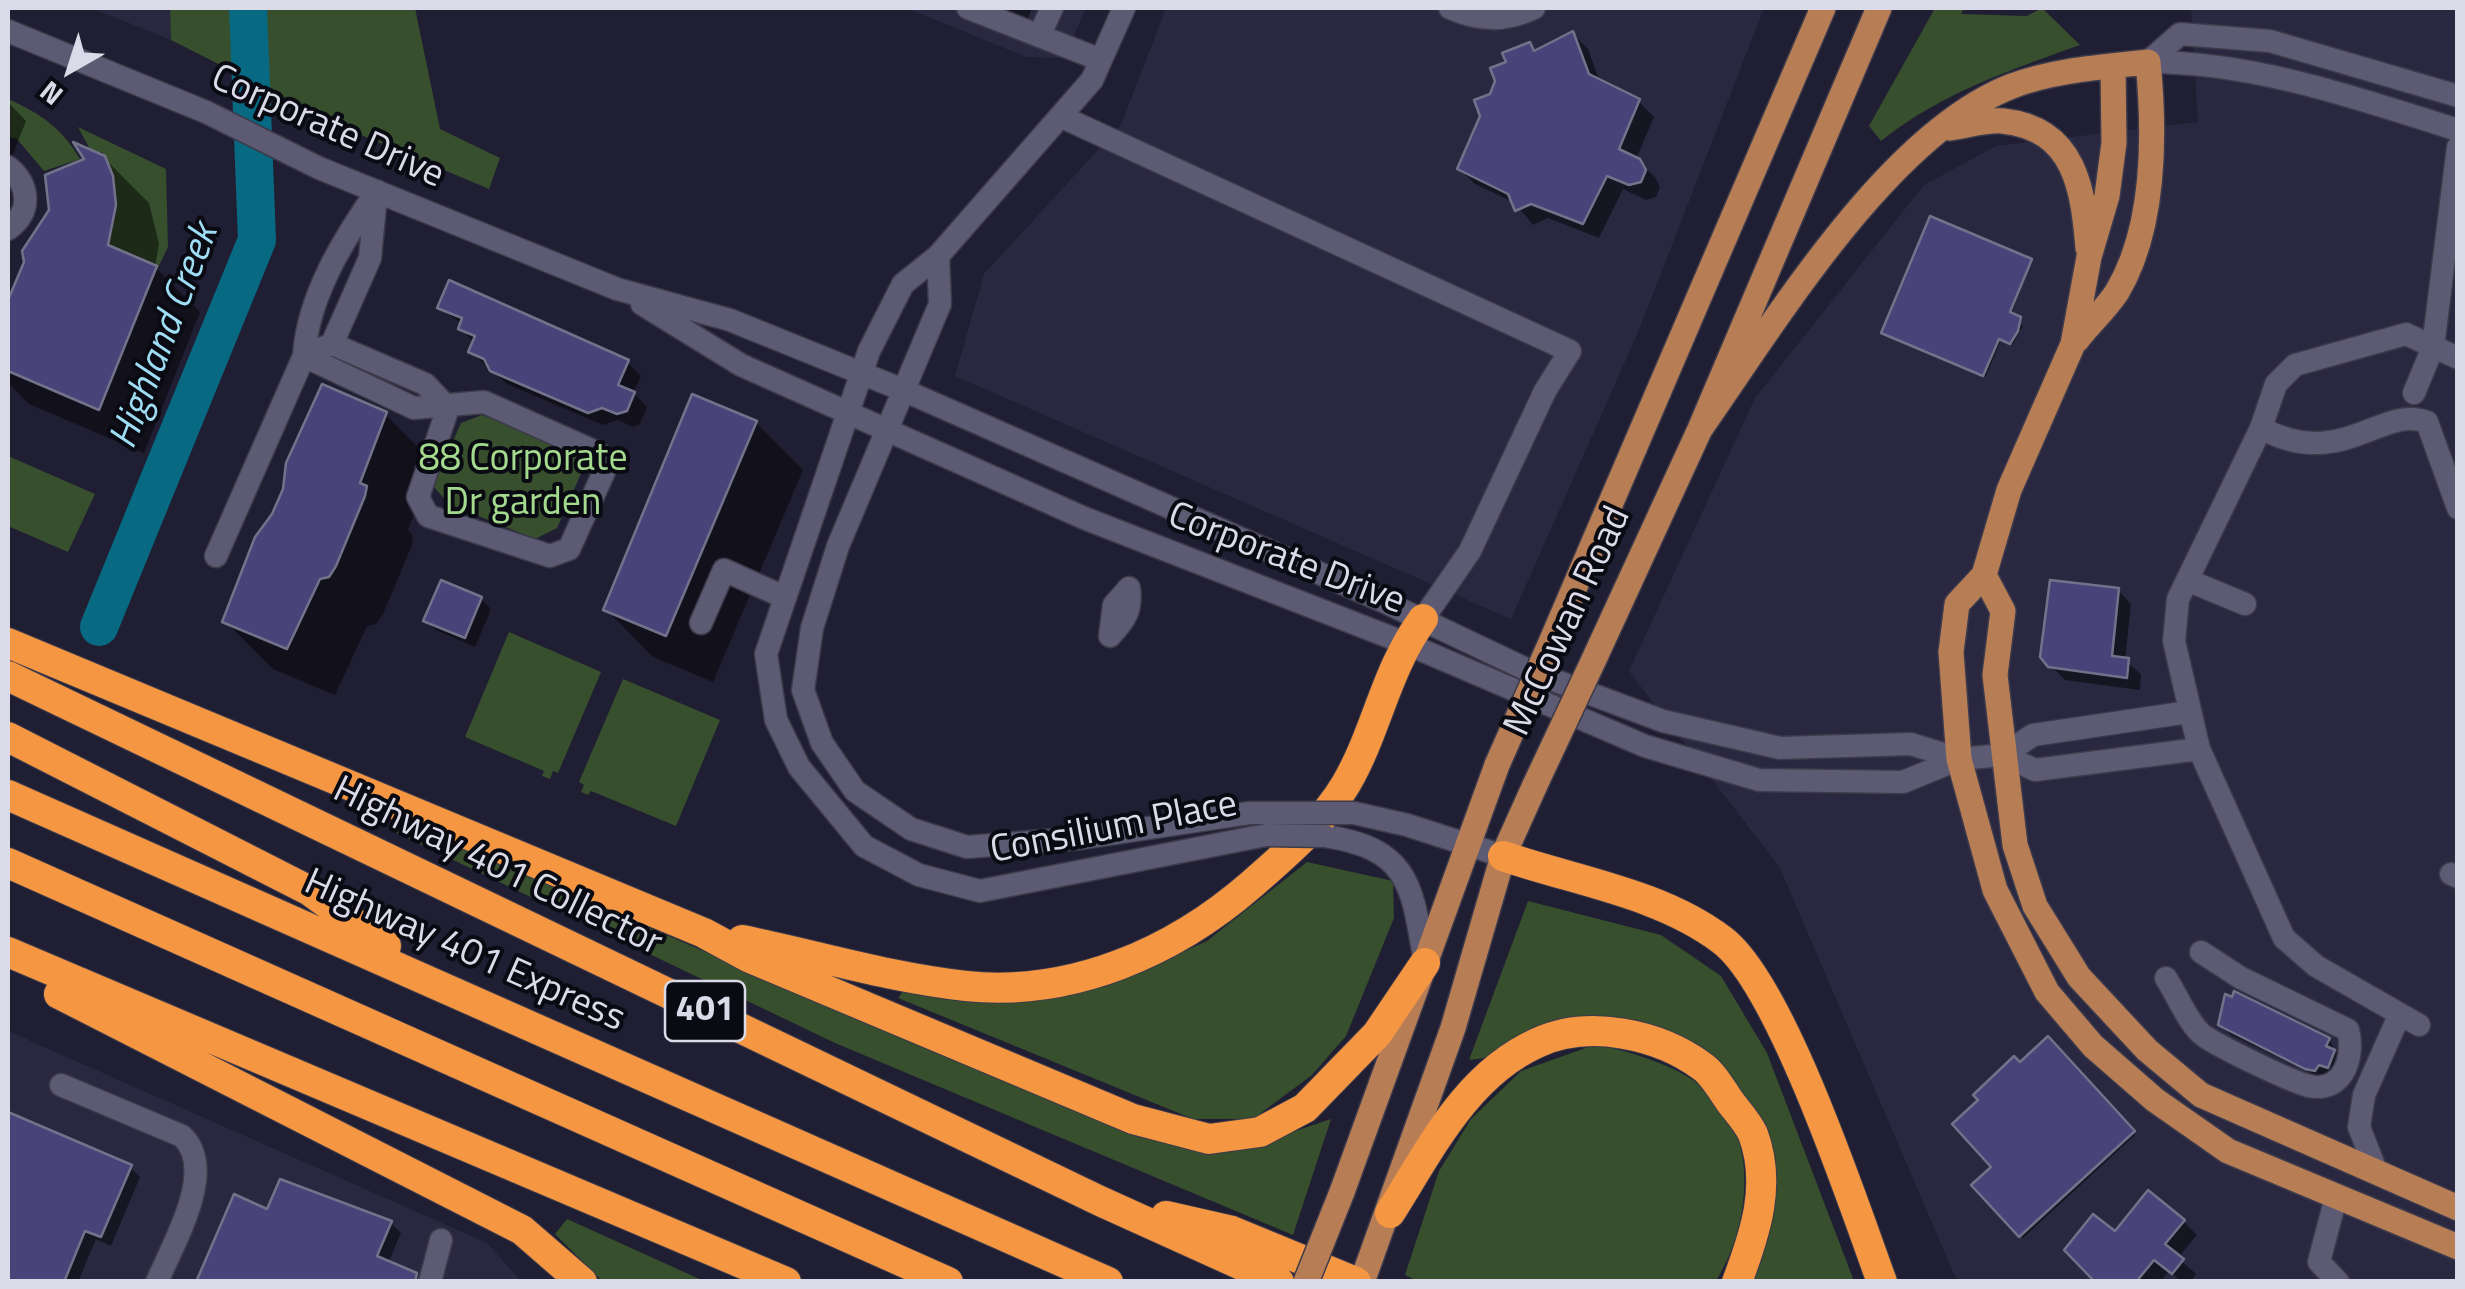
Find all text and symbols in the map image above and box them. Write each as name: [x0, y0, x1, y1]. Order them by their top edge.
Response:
north arrow: [20, 20, 120, 120]
street label: Corporate Drive: [204, 56, 450, 200]
text: N: [30, 71, 72, 117]
water label: Highland Creek: [101, 218, 231, 456]
park label: 88 Corporate Dr garden: [418, 438, 628, 528]
street label: Corporate Drive: [1161, 494, 1411, 626]
street label: McCowan Road: [1496, 500, 1642, 744]
street label: Highway 401 Collector: [325, 768, 669, 968]
street label: Consilium Place: [987, 783, 1241, 875]
street label: Highway 401 Express: [297, 861, 631, 1043]
road number: 401: [665, 981, 745, 1041]

